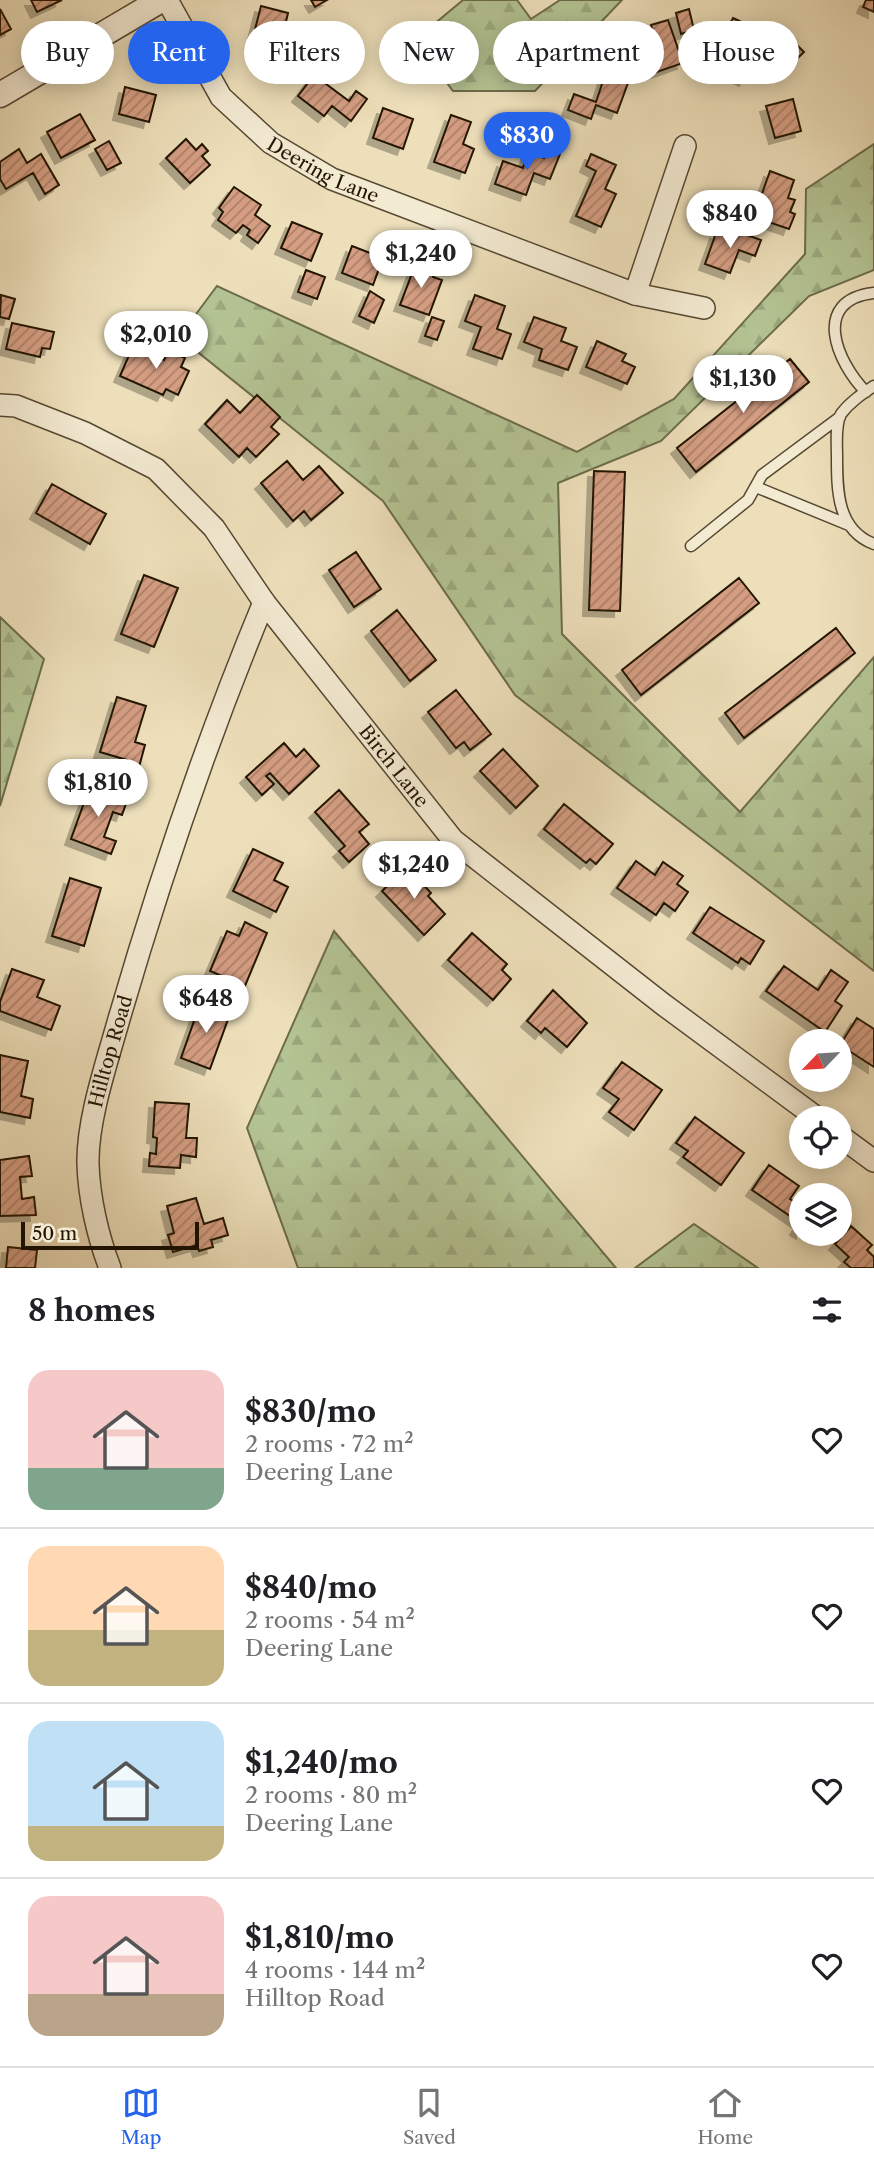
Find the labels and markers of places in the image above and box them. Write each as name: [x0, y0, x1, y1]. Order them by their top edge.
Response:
pin: $830: [486, 113, 568, 172]
pin: $840: [689, 190, 771, 250]
pin: $1,240: [364, 230, 478, 290]
pin: $2,010: [99, 312, 213, 371]
pin: $1,130: [686, 356, 800, 415]
pin: $1,810: [41, 760, 155, 819]
pin: $1,240: [357, 842, 471, 901]
pin: $648: [165, 976, 247, 1035]

